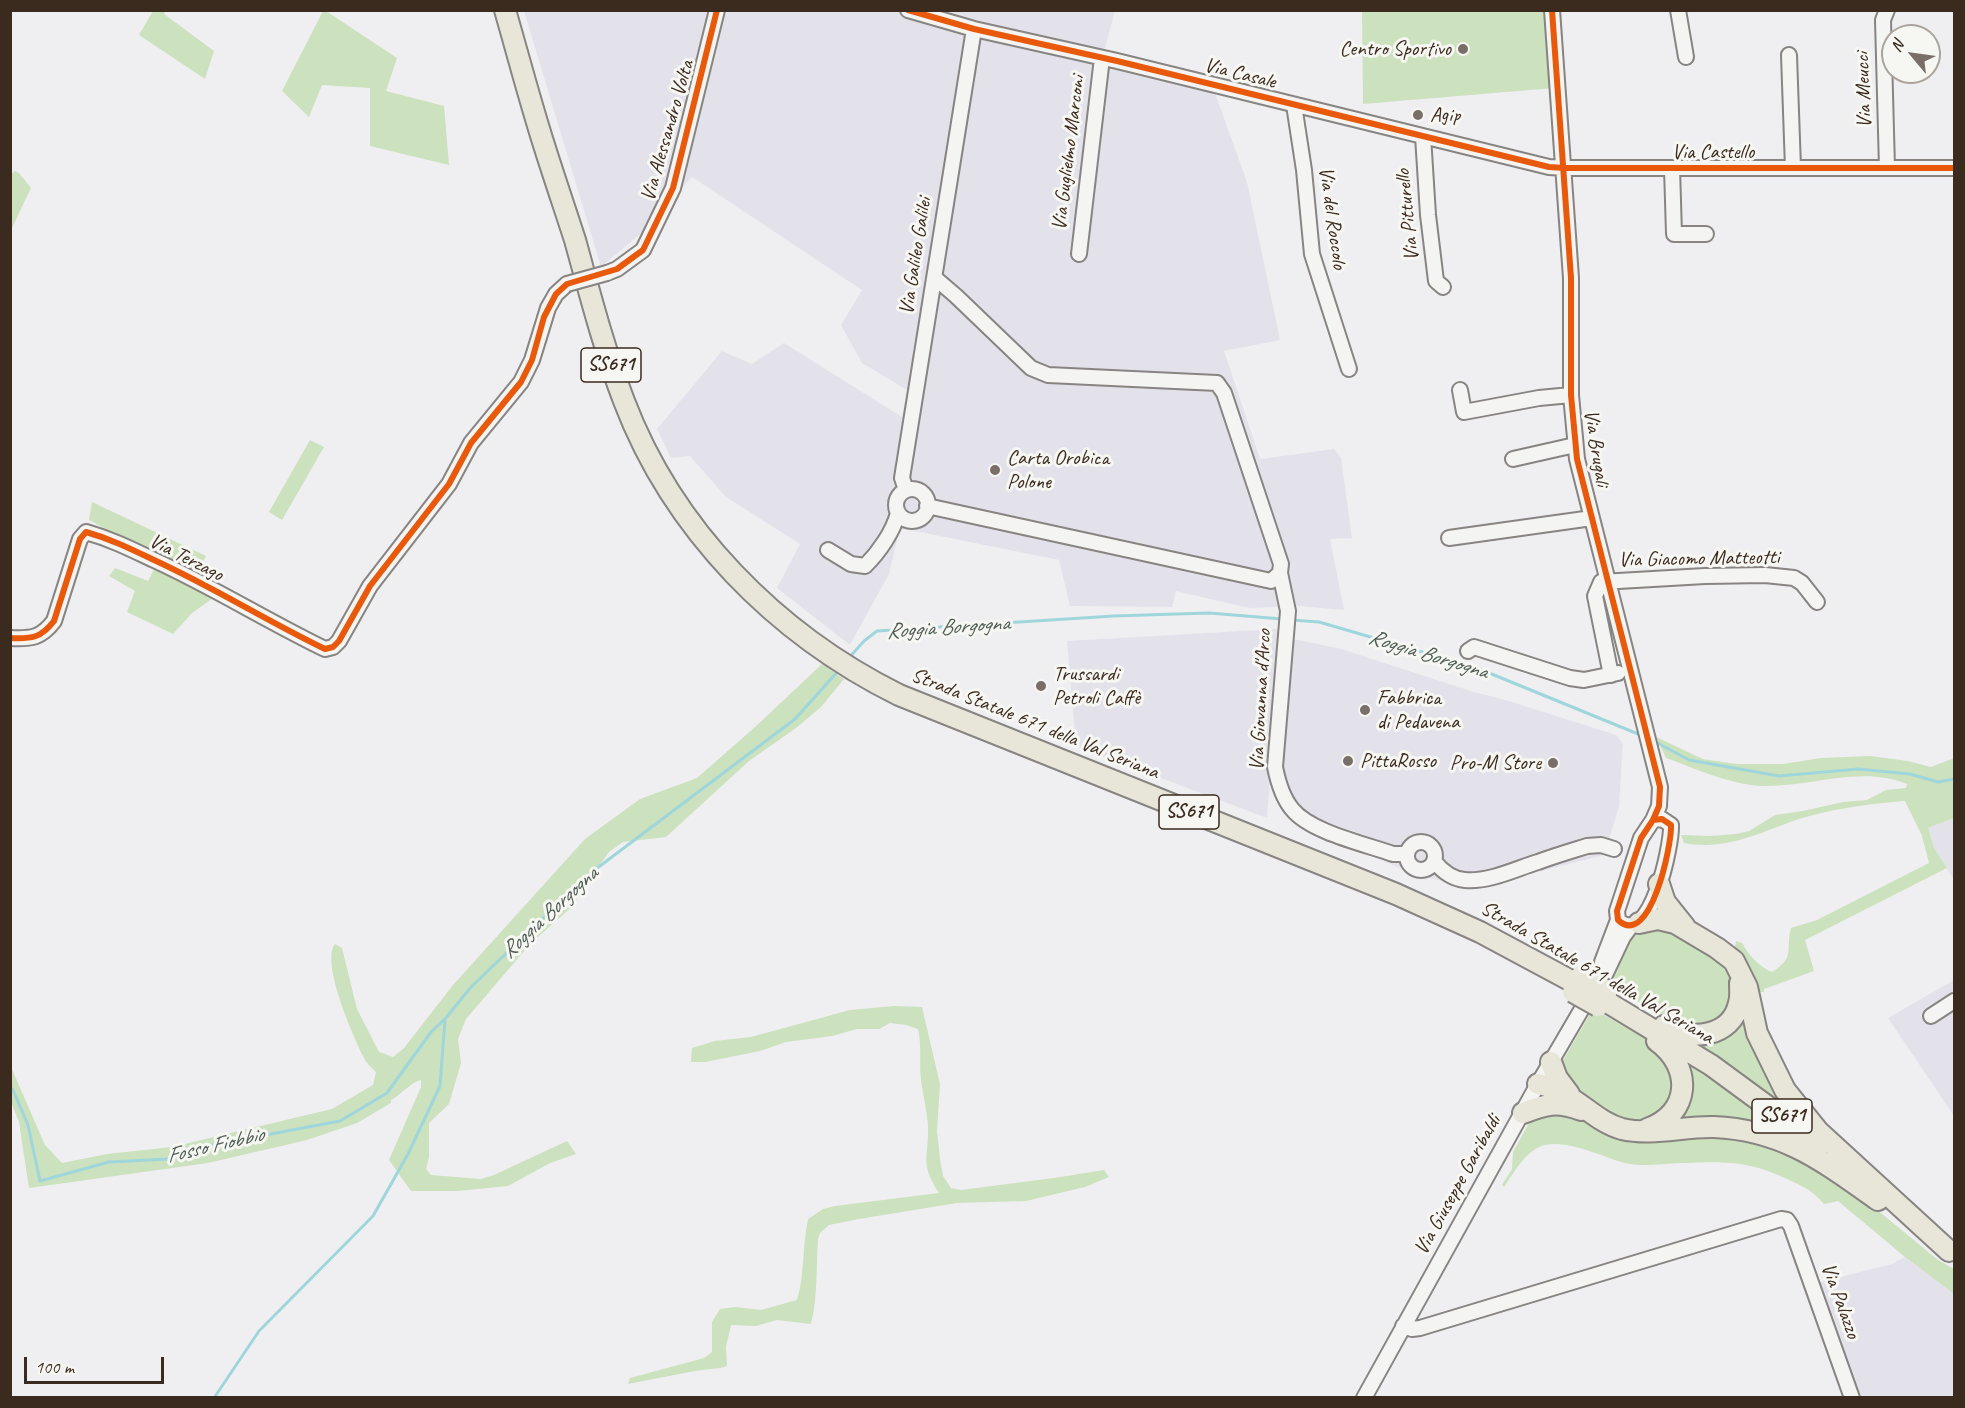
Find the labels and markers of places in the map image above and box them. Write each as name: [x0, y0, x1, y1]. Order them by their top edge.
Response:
place label: Centro Sportivo: [1339, 36, 1451, 62]
marker: Centro Sportivo: [1456, 42, 1470, 56]
place label: Agip: [1430, 102, 1460, 128]
marker: Agip: [1411, 108, 1425, 122]
place label: Carta Orobica Polone: [1007, 445, 1109, 495]
marker: Carta Orobica Polone: [988, 463, 1002, 477]
place label: Trussardi Petroli Caffè: [1053, 661, 1140, 711]
marker: Trussardi Petroli Caffè: [1034, 679, 1048, 693]
place label: Fabbrica di Pedavena: [1377, 685, 1459, 735]
marker: Fabbrica di Pedavena: [1358, 703, 1372, 717]
place label: PittaRosso: [1360, 748, 1436, 774]
place label: Pro-M Store: [1450, 750, 1541, 776]
marker: PittaRosso: [1341, 754, 1355, 768]
marker: Pro-M Store: [1546, 756, 1560, 770]

